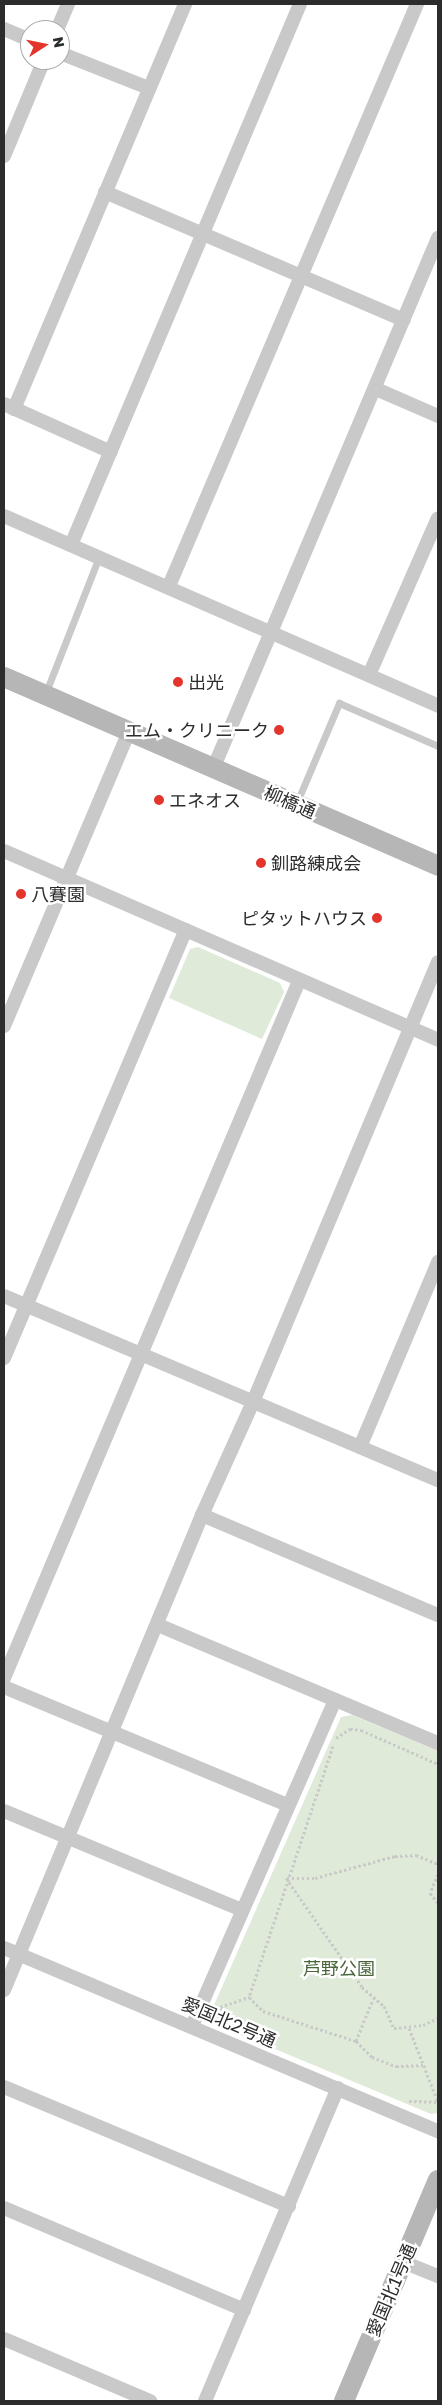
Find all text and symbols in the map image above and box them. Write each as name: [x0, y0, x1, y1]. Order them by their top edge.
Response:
north arrow: [20, 20, 70, 70]
text: N: [50, 35, 69, 49]
place label: 出光: [188, 671, 224, 693]
marker: 出光: [172, 676, 184, 688]
place label: エム・クリニーク: [125, 719, 269, 741]
marker: エム・クリニーク: [273, 724, 285, 736]
street label: 柳橋通: [261, 782, 319, 822]
place label: エネオス: [169, 789, 241, 811]
marker: エネオス: [153, 794, 165, 806]
place label: 釧路練成会: [271, 852, 361, 874]
marker: 釧路練成会: [255, 857, 267, 869]
place label: 八賽園: [31, 883, 85, 905]
marker: 八賽園: [15, 888, 27, 900]
place label: ピタットハウス: [241, 907, 367, 929]
marker: ピタットハウス: [371, 912, 383, 924]
park label: 芦野公園: [303, 1957, 375, 1979]
street label: 愛国北2号通: [179, 1992, 279, 2052]
street label: 愛国北1号通: [362, 2240, 420, 2340]

